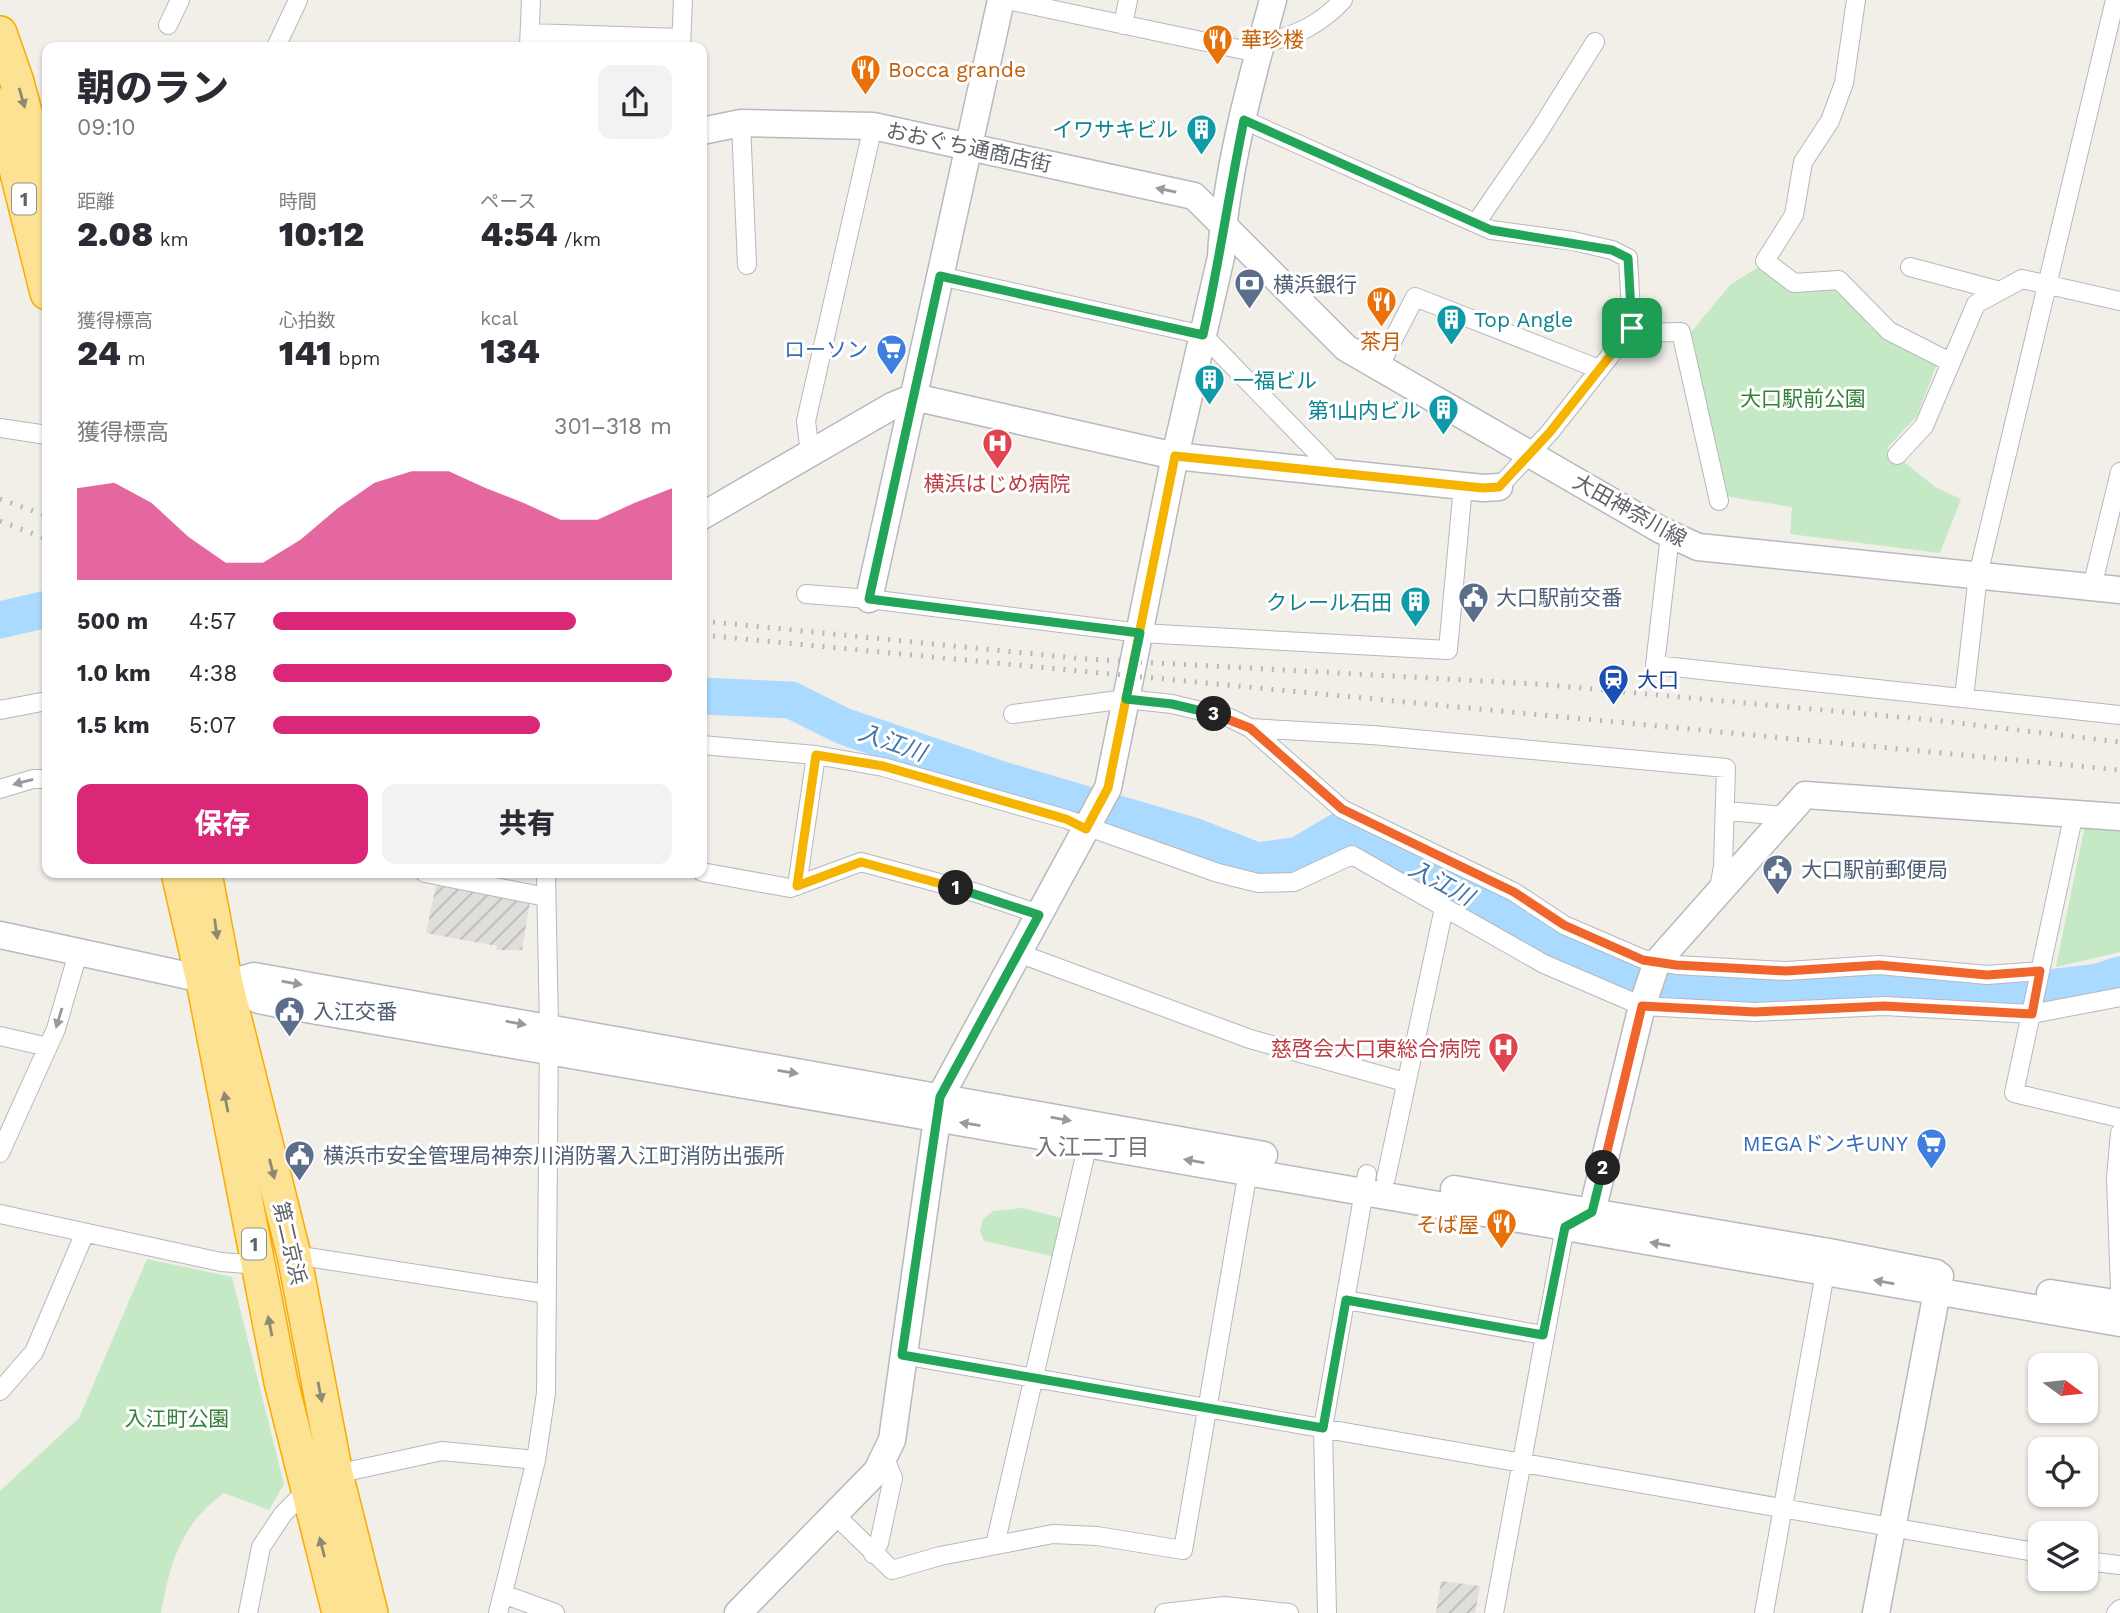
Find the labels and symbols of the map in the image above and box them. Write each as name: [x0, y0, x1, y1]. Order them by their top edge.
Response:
restaurant icon: 華珍楼: [1201, 22, 1235, 66]
place label: 華珍楼: [1241, 27, 1304, 52]
restaurant icon: Bocca grande: [848, 52, 882, 96]
place label: Bocca grande: [888, 57, 1026, 82]
one-way arrow: [17, 88, 27, 109]
building icon: イワサキビル: [1184, 112, 1218, 156]
street label: おおぐち通商店街: [884, 117, 1054, 177]
place label: イワサキビル: [1052, 117, 1178, 142]
road number: 1: [12, 183, 36, 214]
one-way arrow: [1155, 184, 1177, 195]
bank icon: 横浜銀行: [1233, 267, 1267, 311]
place label: 横浜銀行: [1273, 272, 1357, 297]
restaurant icon: 茶月: [1364, 284, 1398, 328]
pin: [1602, 298, 1662, 358]
building icon: Top Angle: [1434, 302, 1468, 346]
place label: Top Angle: [1474, 307, 1573, 332]
place label: 茶月: [1360, 329, 1402, 354]
supermarket icon: ローソン: [874, 332, 908, 376]
place label: ローソン: [784, 337, 868, 362]
building icon: 一福ビル: [1193, 363, 1227, 407]
place label: 一福ビル: [1233, 368, 1317, 393]
park label: 大口駅前公園: [1740, 386, 1866, 411]
building icon: 第1山内ビル: [1427, 393, 1461, 437]
place label: 第1山内ビル: [1308, 398, 1421, 423]
hospital icon: 横浜はじめ病院: [980, 426, 1014, 470]
street label: 大田神奈川線: [1569, 469, 1691, 551]
place label: 横浜はじめ病院: [924, 471, 1071, 496]
public building icon: 大口駅前交番: [1456, 580, 1490, 624]
building icon: クレール石田: [1398, 585, 1432, 629]
place label: 大口駅前交番: [1496, 585, 1622, 610]
place label: クレール石田: [1266, 590, 1392, 615]
station icon: 大口: [1597, 662, 1631, 706]
place label: 大口: [1637, 667, 1679, 692]
pin: 3: [1196, 696, 1232, 732]
water label: 入江川: [855, 719, 932, 768]
one-way arrow: [12, 777, 34, 788]
public building icon: 大口駅前郵便局: [1761, 852, 1795, 896]
water label: 入江川: [1404, 855, 1480, 913]
place label: 大口駅前郵便局: [1801, 857, 1948, 882]
pin: 1: [939, 870, 974, 906]
one-way arrow: [211, 918, 222, 940]
one-way arrow: [281, 977, 303, 988]
public building icon: 入江交番: [273, 994, 307, 1038]
place label: 入江交番: [313, 999, 397, 1024]
one-way arrow: [54, 1008, 64, 1029]
one-way arrow: [505, 1017, 527, 1028]
hospital icon: 慈啓会大口東総合病院: [1487, 1031, 1521, 1075]
place label: 慈啓会大口東総合病院: [1271, 1036, 1481, 1061]
one-way arrow: [777, 1067, 799, 1078]
one-way arrow: [221, 1091, 232, 1113]
one-way arrow: [1050, 1113, 1072, 1124]
one-way arrow: [959, 1118, 981, 1129]
supermarket icon: MEGAドンキUNY: [1914, 1126, 1948, 1170]
place label: MEGAドンキUNY: [1743, 1131, 1908, 1156]
district label: 入江二丁目: [1035, 1134, 1150, 1161]
public building icon: 横浜市安全管理局神奈川消防署入江町消防出張所: [283, 1138, 317, 1182]
place label: 横浜市安全管理局神奈川消防署入江町消防出張所: [323, 1143, 785, 1168]
pin: 2: [1586, 1150, 1620, 1186]
one-way arrow: [1183, 1156, 1205, 1167]
one-way arrow: [267, 1158, 278, 1180]
street label: 第二京浜: [268, 1199, 312, 1287]
restaurant icon: そば屋: [1485, 1207, 1519, 1251]
place label: そば屋: [1416, 1212, 1479, 1237]
road number: 1: [242, 1228, 266, 1260]
one-way arrow: [1649, 1238, 1671, 1249]
one-way arrow: [1873, 1276, 1895, 1287]
one-way arrow: [264, 1315, 275, 1337]
north arrow: [2028, 1353, 2098, 1423]
one-way arrow: [315, 1381, 326, 1403]
park label: 入江町公園: [125, 1406, 230, 1431]
one-way arrow: [316, 1536, 327, 1558]

